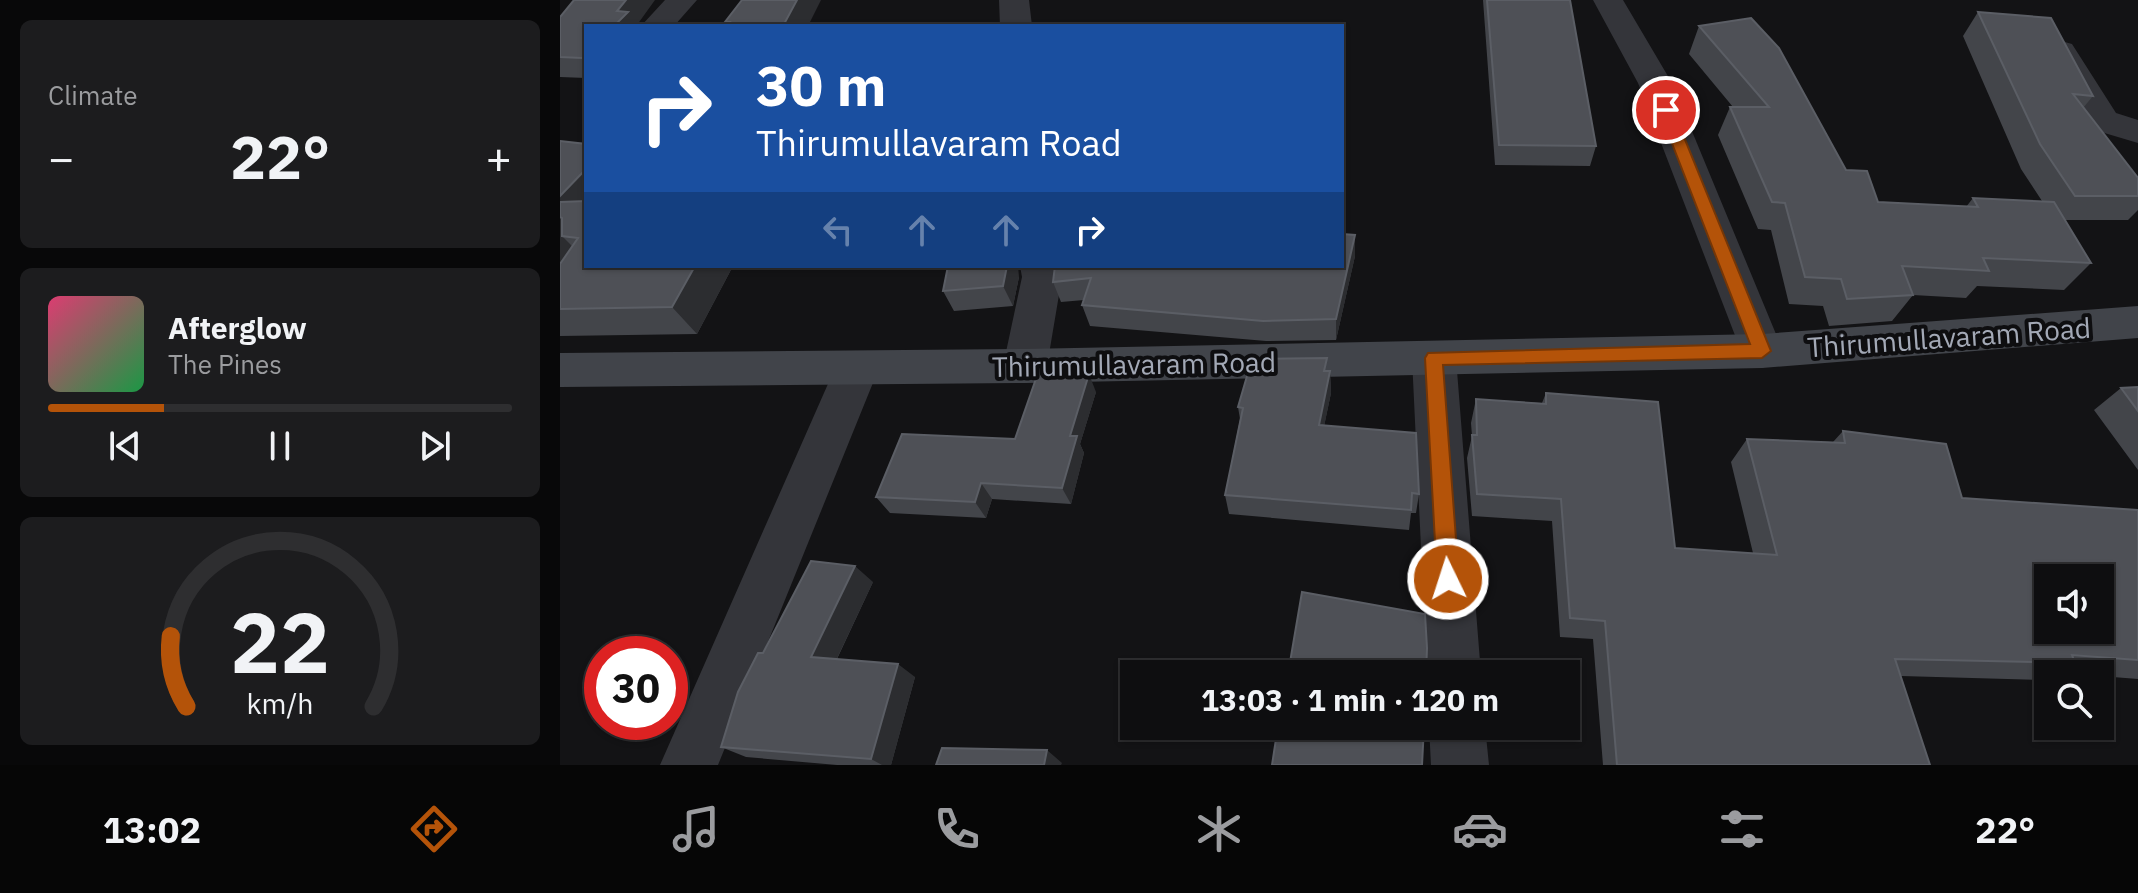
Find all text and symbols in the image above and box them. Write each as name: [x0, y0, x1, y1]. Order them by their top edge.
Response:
text: 30 m: [756, 49, 886, 121]
icon: right: [624, 56, 728, 160]
pin: [1632, 76, 1700, 144]
text: Climate: [48, 78, 138, 112]
icon: arrive: [1644, 88, 1688, 132]
text: 22°: [230, 117, 330, 196]
text: Thirumullavaram Road: [756, 119, 1122, 166]
text: −: [48, 129, 74, 186]
text: +: [486, 129, 512, 186]
icon: left: [816, 208, 860, 252]
icon: ahead: [900, 208, 944, 252]
icon: ahead: [984, 208, 1028, 252]
icon: right: [1068, 208, 1112, 252]
text: Afterglow: [168, 308, 307, 347]
street label: Thirumullavaram Road: [1806, 309, 2092, 365]
street label: Thirumullavaram Road: [992, 343, 1276, 385]
text: The Pines: [168, 347, 282, 381]
icon: previous: [103, 424, 147, 468]
icon: pause: [258, 424, 302, 468]
icon: next: [413, 424, 457, 468]
position arrow: [1406, 537, 1490, 621]
map controls: [2034, 564, 2114, 740]
button: sound: [2034, 564, 2114, 644]
text: 22: [230, 587, 330, 695]
speed limit sign: 30: [584, 636, 688, 740]
button: search: [2034, 660, 2114, 740]
text: 13:03 · 1 min · 120 m: [1201, 680, 1499, 719]
text: km/h: [246, 685, 314, 722]
icon: directions: [406, 801, 462, 857]
icon: music: [668, 801, 724, 857]
icon: phone: [929, 801, 985, 857]
icon: climate: [1191, 801, 1247, 857]
icon: car: [1452, 801, 1508, 857]
icon: filters: [1714, 801, 1770, 857]
text: 13:02: [103, 806, 201, 853]
text: 22°: [1975, 806, 2035, 853]

